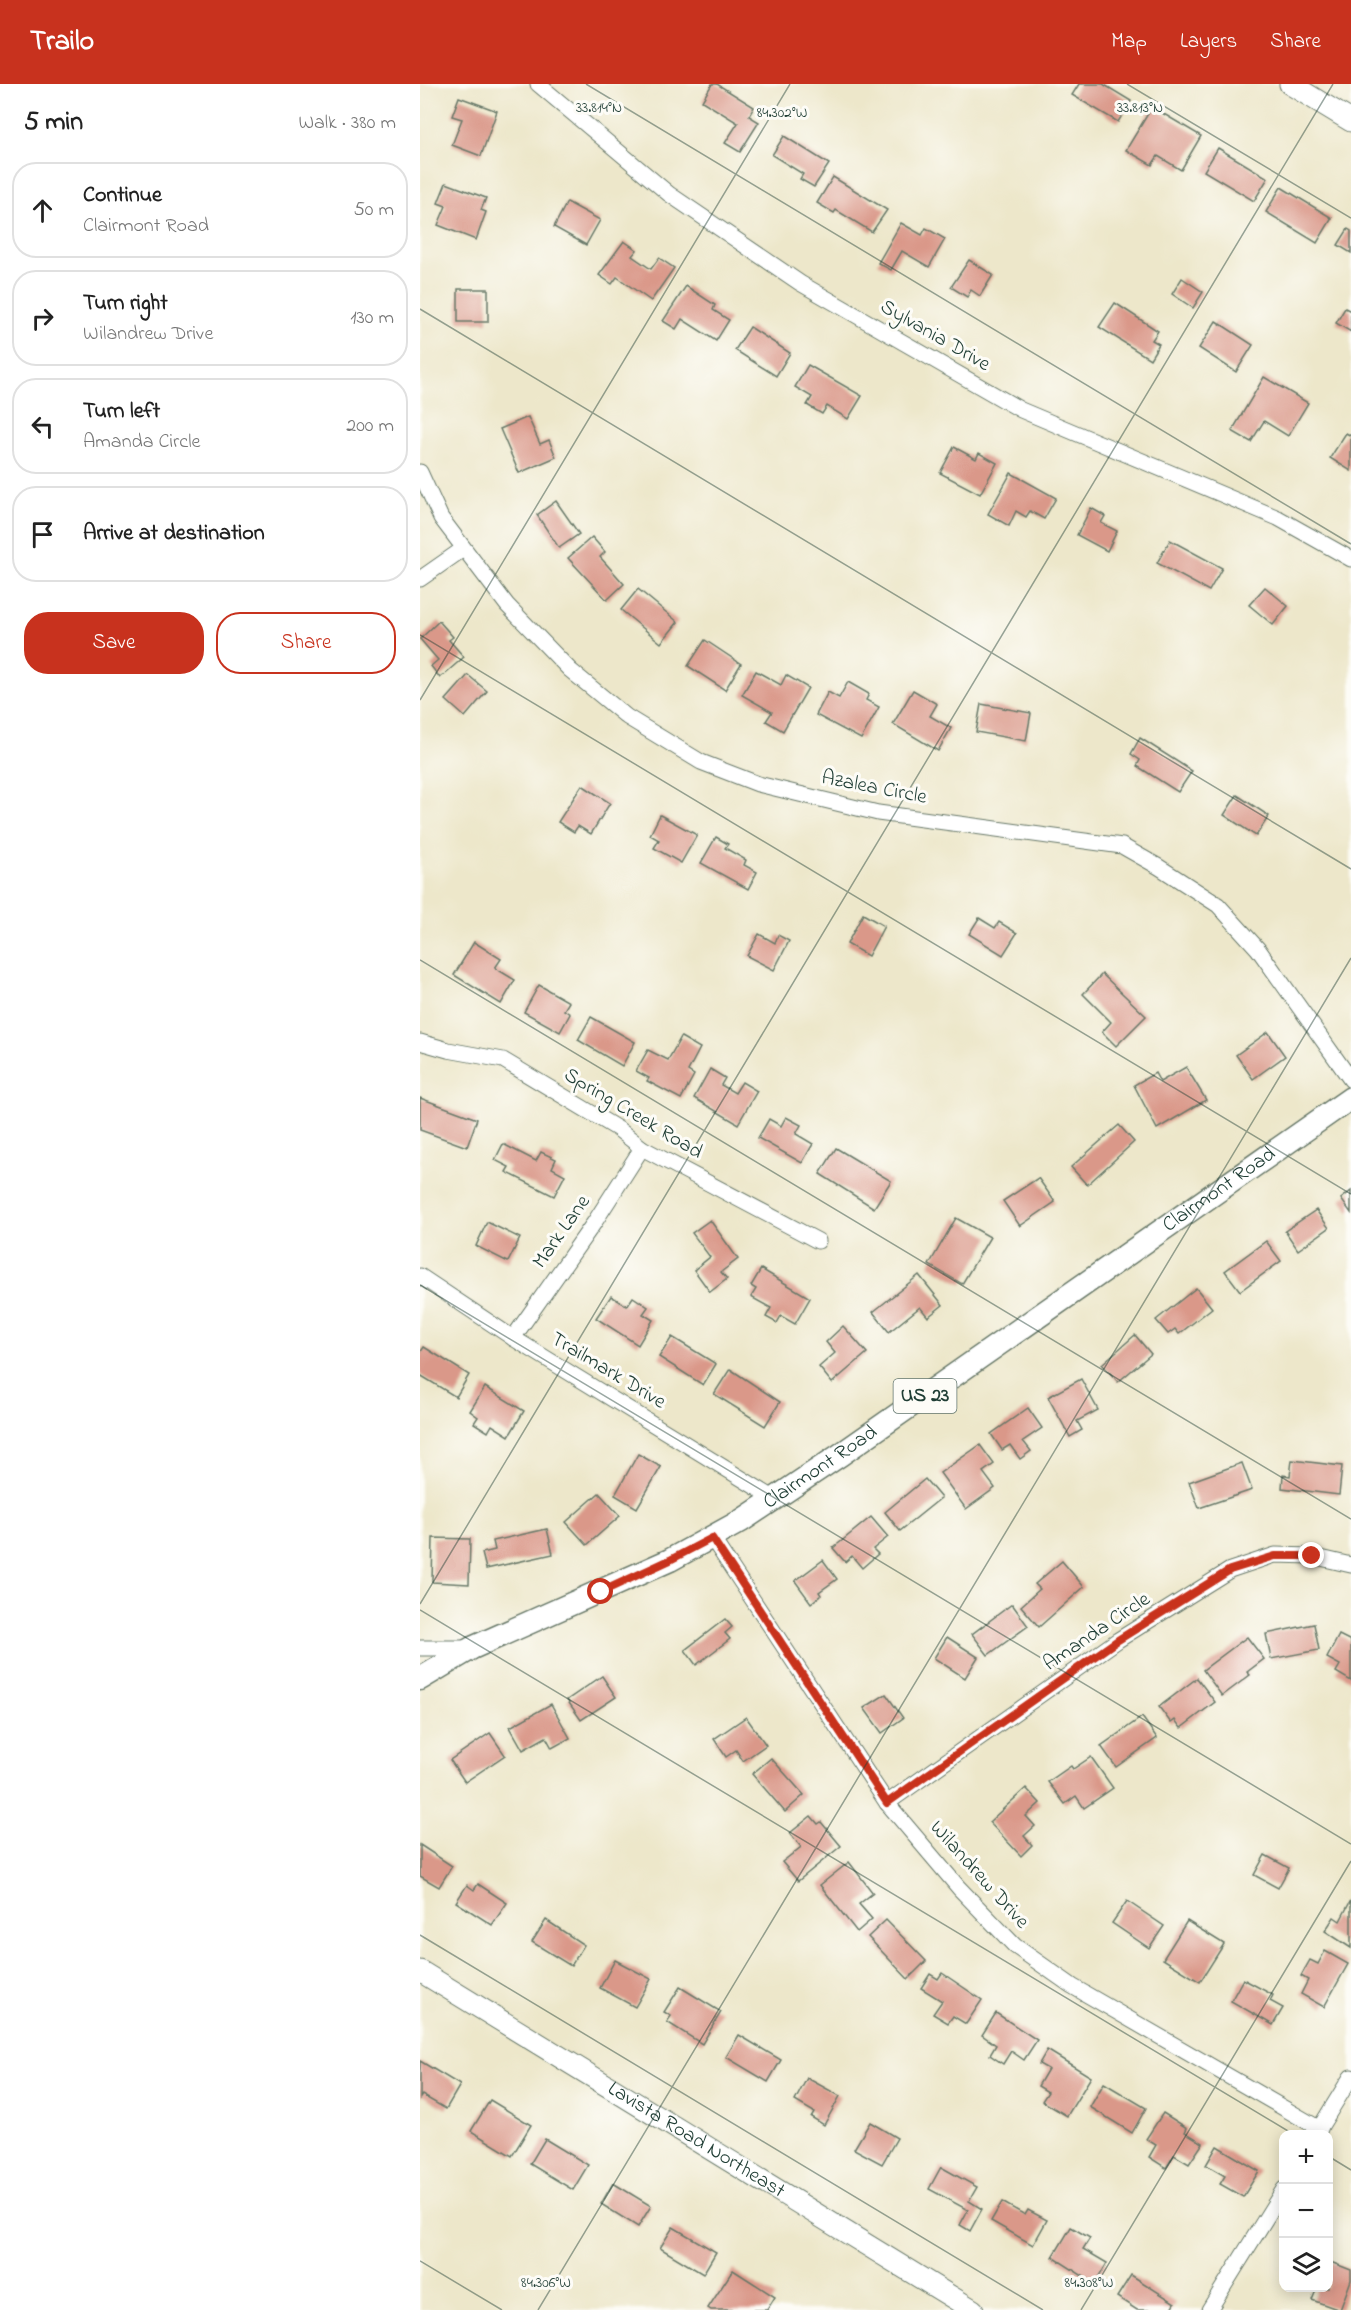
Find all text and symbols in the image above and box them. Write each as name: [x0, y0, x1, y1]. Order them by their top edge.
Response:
text: Trailo: [30, 22, 94, 63]
text: Map: [1111, 27, 1147, 57]
text: Layers: [1180, 27, 1237, 57]
text: Share: [1270, 27, 1321, 57]
text: 33.814°N: [576, 97, 622, 119]
text: 33.813°N: [1117, 97, 1163, 119]
text: 84.302°W: [757, 102, 807, 124]
text: 5 min: [24, 104, 83, 142]
text: Walk · 380 m: [298, 109, 396, 138]
text: Continue: [83, 180, 162, 212]
icon: ahead: [26, 194, 59, 227]
text: 50 m: [353, 196, 394, 225]
text: Clairmont Road: [83, 212, 209, 241]
text: Turn right: [83, 288, 168, 320]
street label: Sylvania Drive: [873, 292, 996, 382]
icon: right: [26, 302, 59, 335]
text: 130 m: [350, 304, 394, 333]
text: Wilandrew Drive: [83, 320, 213, 349]
text: Turn left: [83, 396, 160, 428]
icon: left: [26, 410, 59, 443]
text: 200 m: [346, 412, 394, 441]
text: Amanda Circle: [83, 428, 201, 457]
icon: arrive: [26, 518, 59, 551]
text: Arrive at destination: [83, 518, 265, 550]
button: Save: [24, 612, 204, 674]
button: Share: [216, 612, 396, 674]
street label: Azalea Circle: [819, 763, 930, 813]
street label: Spring Creek Road: [557, 1061, 708, 1169]
street label: Clairmont Road: [1157, 1140, 1282, 1240]
street label: Mark Lane: [526, 1189, 599, 1275]
street label: Trailmark Drive: [545, 1325, 672, 1418]
road number: US 23: [894, 1379, 956, 1413]
street label: Clairmont Road: [757, 1418, 884, 1517]
route end: [1298, 1542, 1324, 1568]
route start: [587, 1578, 613, 1604]
street label: Amanda Circle: [1037, 1585, 1157, 1679]
street label: Wilandrew Drive: [922, 1814, 1036, 1936]
street label: Lavista Road Northeast: [602, 2074, 791, 2206]
map controls: [1279, 2130, 1333, 2292]
button: +: [1279, 2130, 1333, 2184]
button: −: [1279, 2184, 1333, 2238]
button: layers: [1279, 2238, 1333, 2292]
text: 84.306°W: [521, 2272, 571, 2294]
text: 84.308°W: [1065, 2272, 1113, 2294]

